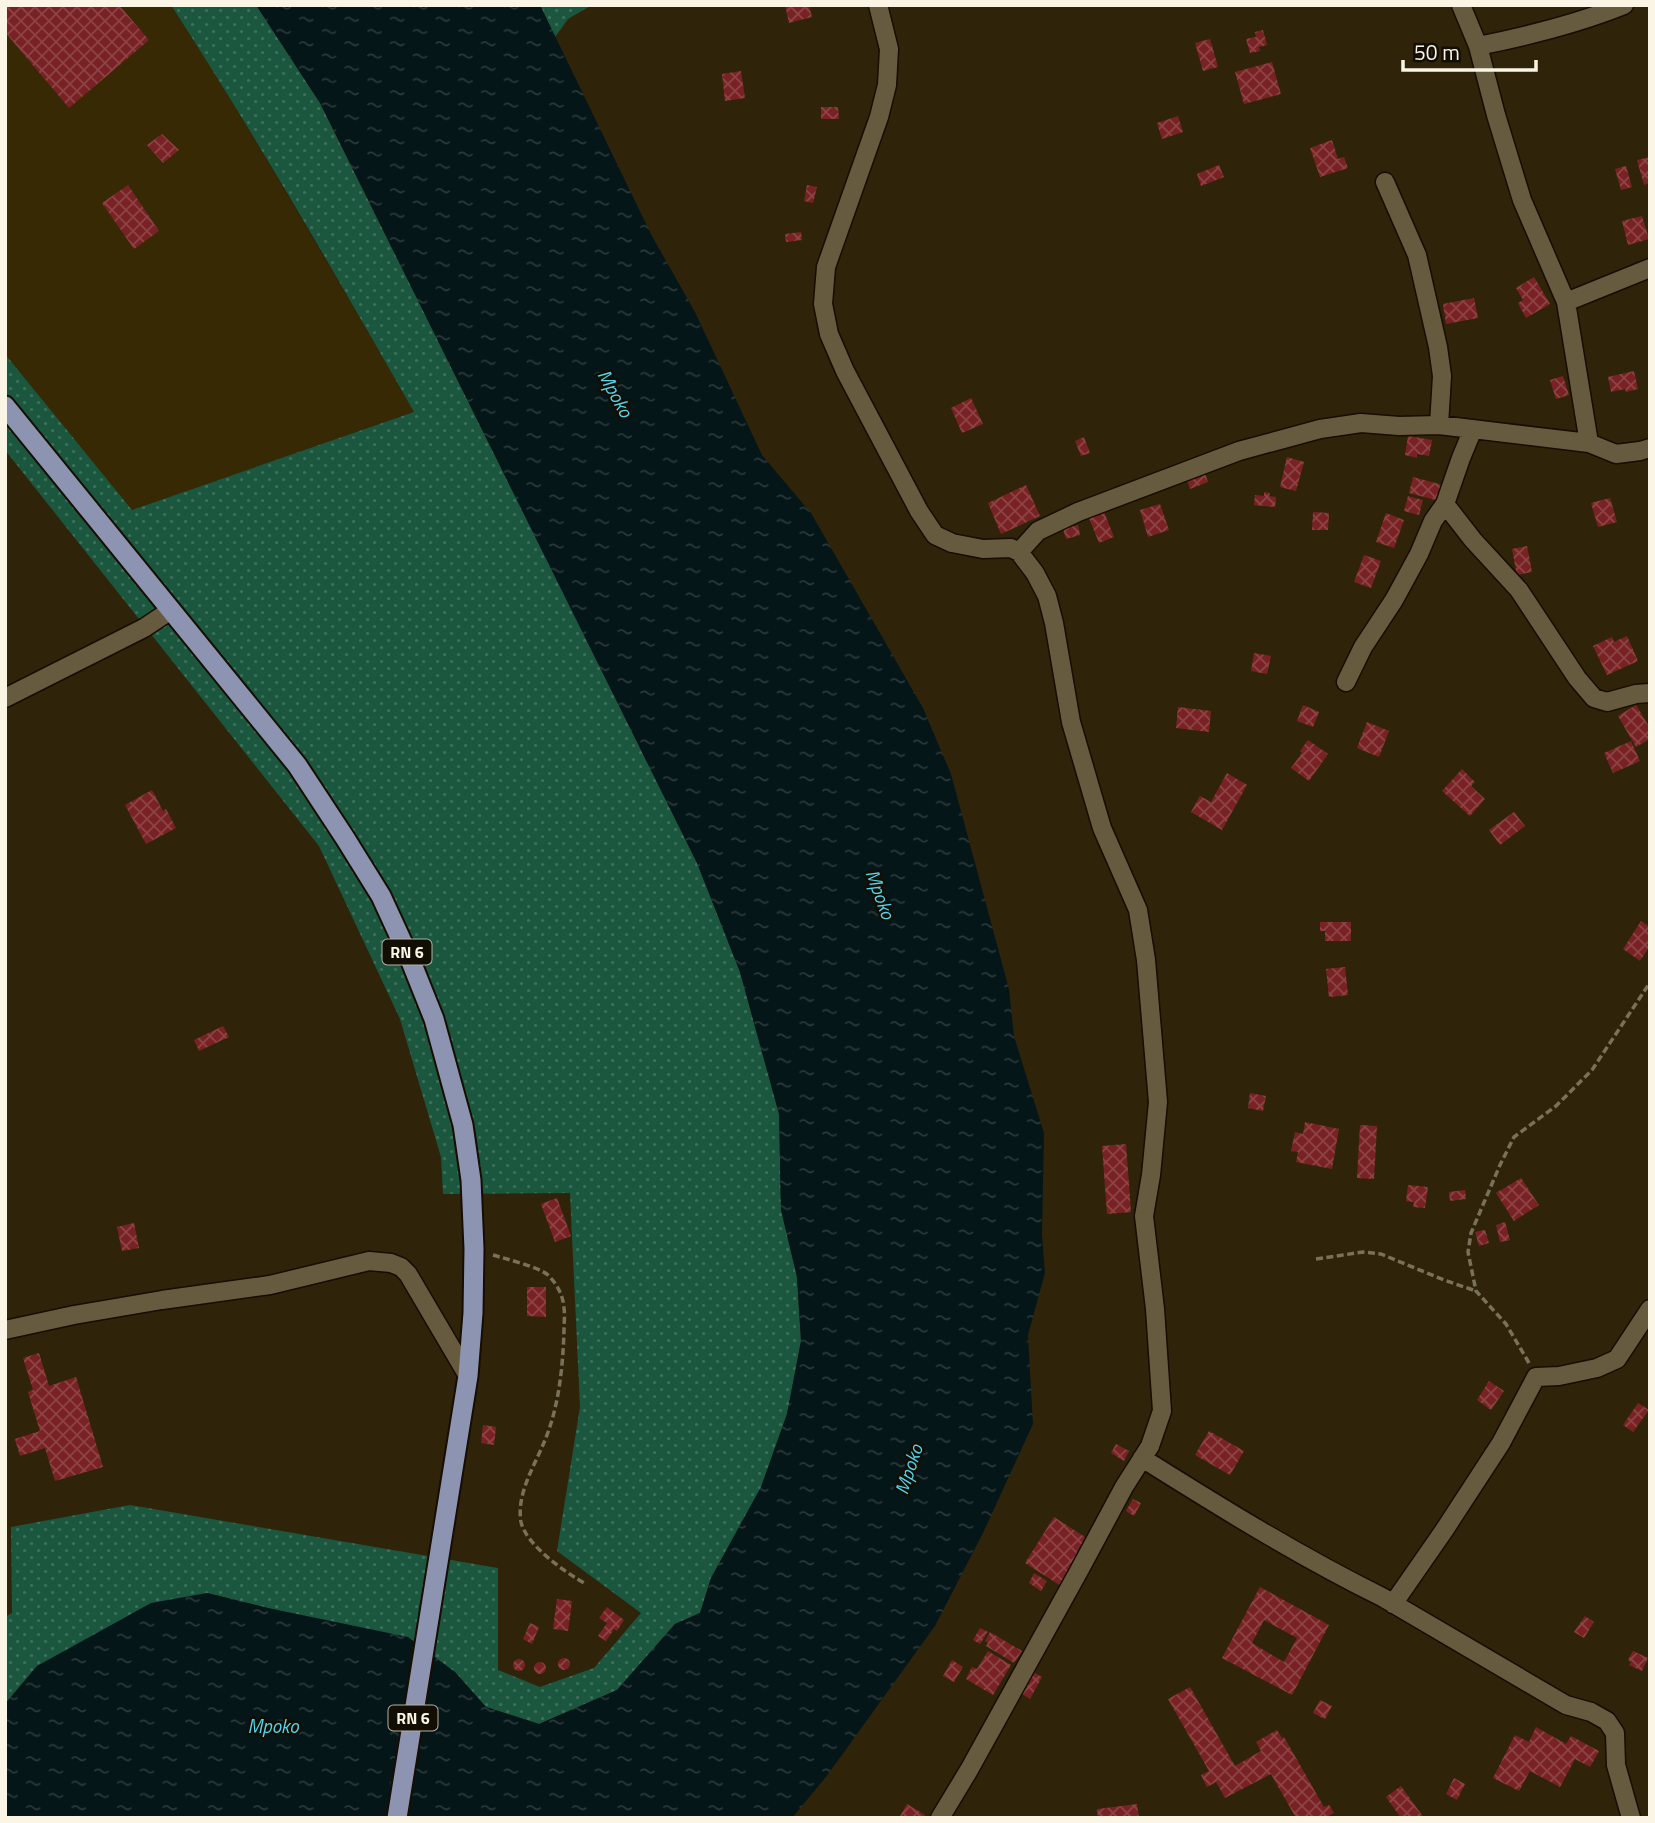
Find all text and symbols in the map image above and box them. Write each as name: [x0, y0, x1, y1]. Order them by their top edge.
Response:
scale bar: [1403, 28, 1536, 72]
text: 50 m: [1414, 36, 1460, 68]
water label: Mpoko: [591, 364, 641, 423]
water label: Mpoko: [859, 865, 904, 924]
road number: RN 6: [382, 940, 432, 964]
water label: Mpoko: [886, 1440, 930, 1498]
road number: RN 6: [388, 1706, 438, 1730]
water label: Mpoko: [247, 1711, 299, 1740]

